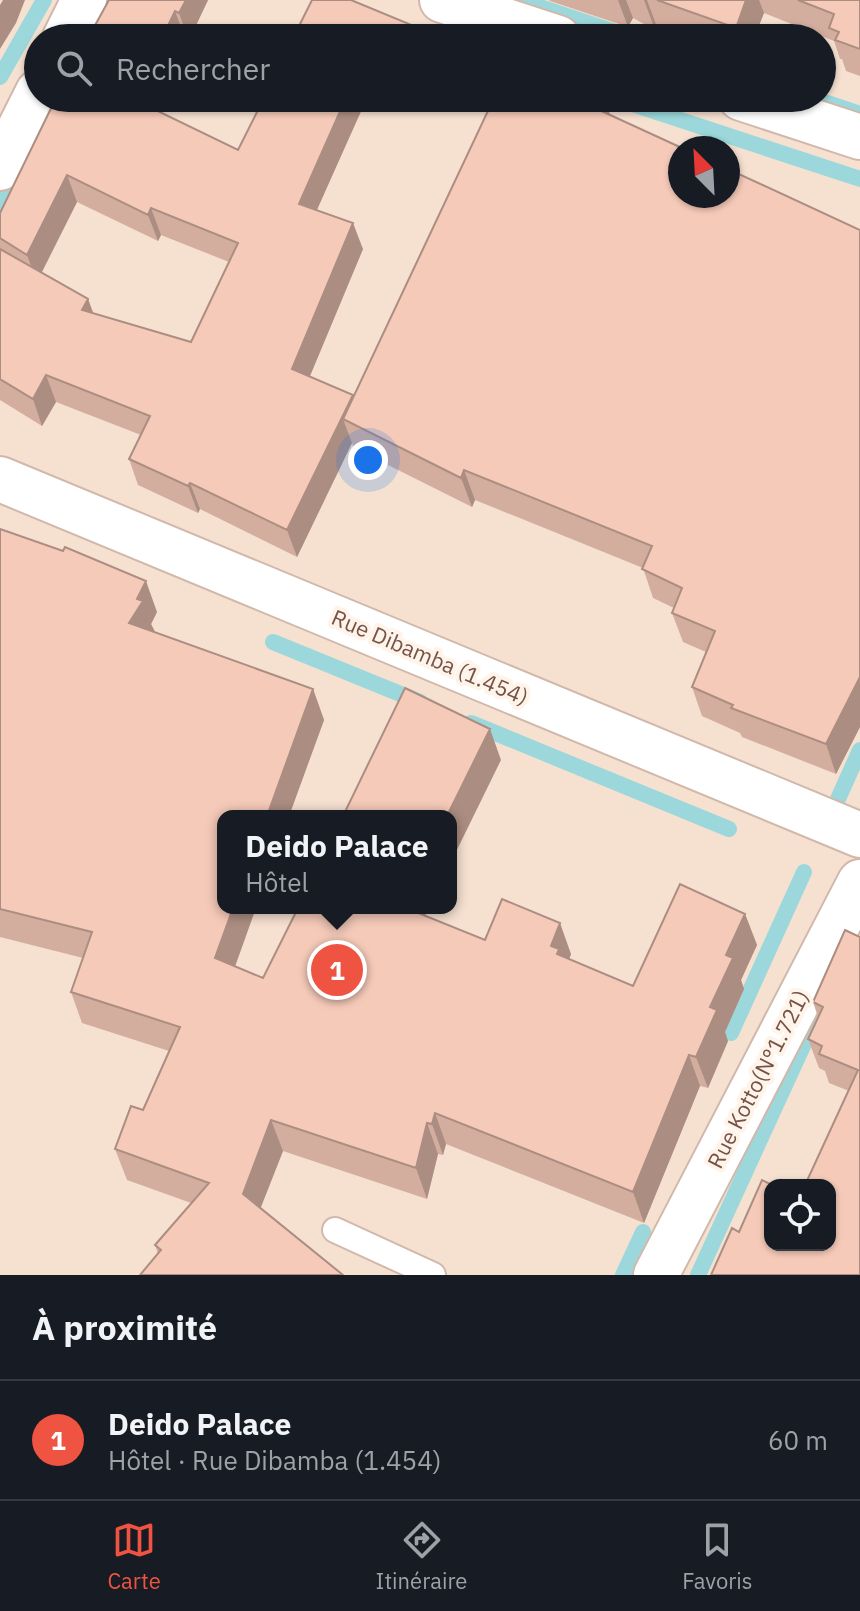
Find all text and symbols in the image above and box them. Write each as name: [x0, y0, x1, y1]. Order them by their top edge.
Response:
search box: [24, 24, 836, 112]
icon: search: [52, 46, 96, 90]
text: Rechercher: [116, 49, 270, 88]
north arrow: [668, 136, 740, 208]
your location: [348, 440, 388, 480]
street label: Rue Dibamba (1.454): [327, 602, 533, 711]
popup: [217, 810, 457, 914]
text: Deido Palace: [245, 826, 429, 865]
text: Hôtel: [245, 865, 309, 899]
pin: 1: [311, 940, 363, 1000]
street label: Rue Kotto(N°1.721): [700, 985, 815, 1173]
map controls: [764, 1179, 836, 1251]
button: locate: [764, 1179, 836, 1251]
text: À proximité: [32, 1305, 217, 1349]
text: Deido Palace: [108, 1404, 291, 1443]
text: 1: [50, 1423, 66, 1457]
text: 60 m: [768, 1423, 828, 1457]
text: Hôtel · Rue Dibamba (1.454): [108, 1443, 441, 1477]
tab: Carte: [107, 1518, 161, 1595]
tab: Itinéraire: [376, 1518, 467, 1595]
tab: Favoris: [682, 1518, 753, 1595]

